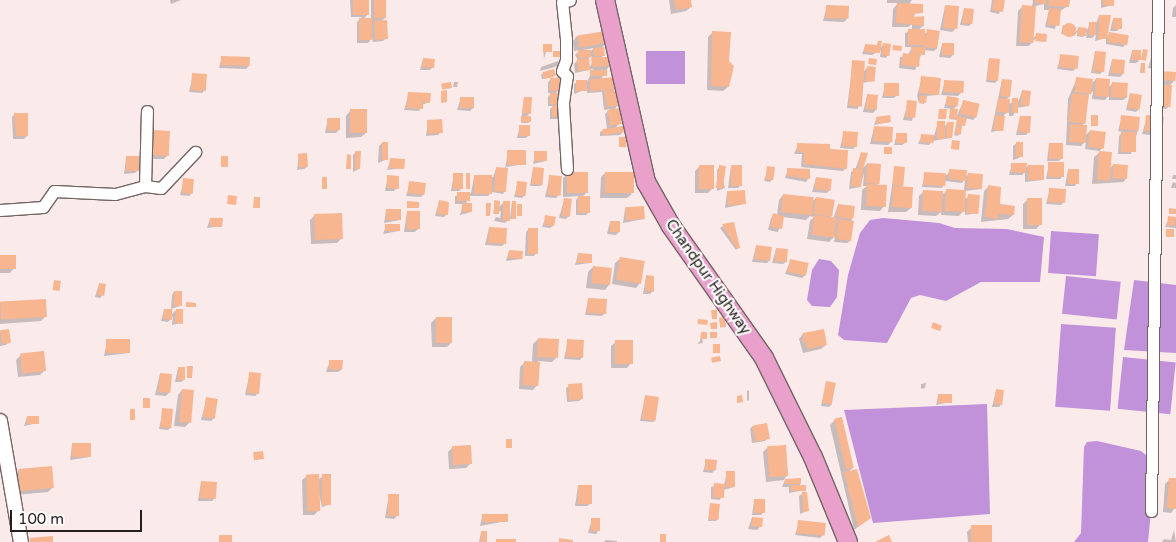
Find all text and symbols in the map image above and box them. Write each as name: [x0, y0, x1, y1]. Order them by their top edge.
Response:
street label: Chandpur Highway: [662, 216, 754, 338]
scale bar: [12, 500, 145, 532]
text: 100 m: [18, 510, 64, 528]

